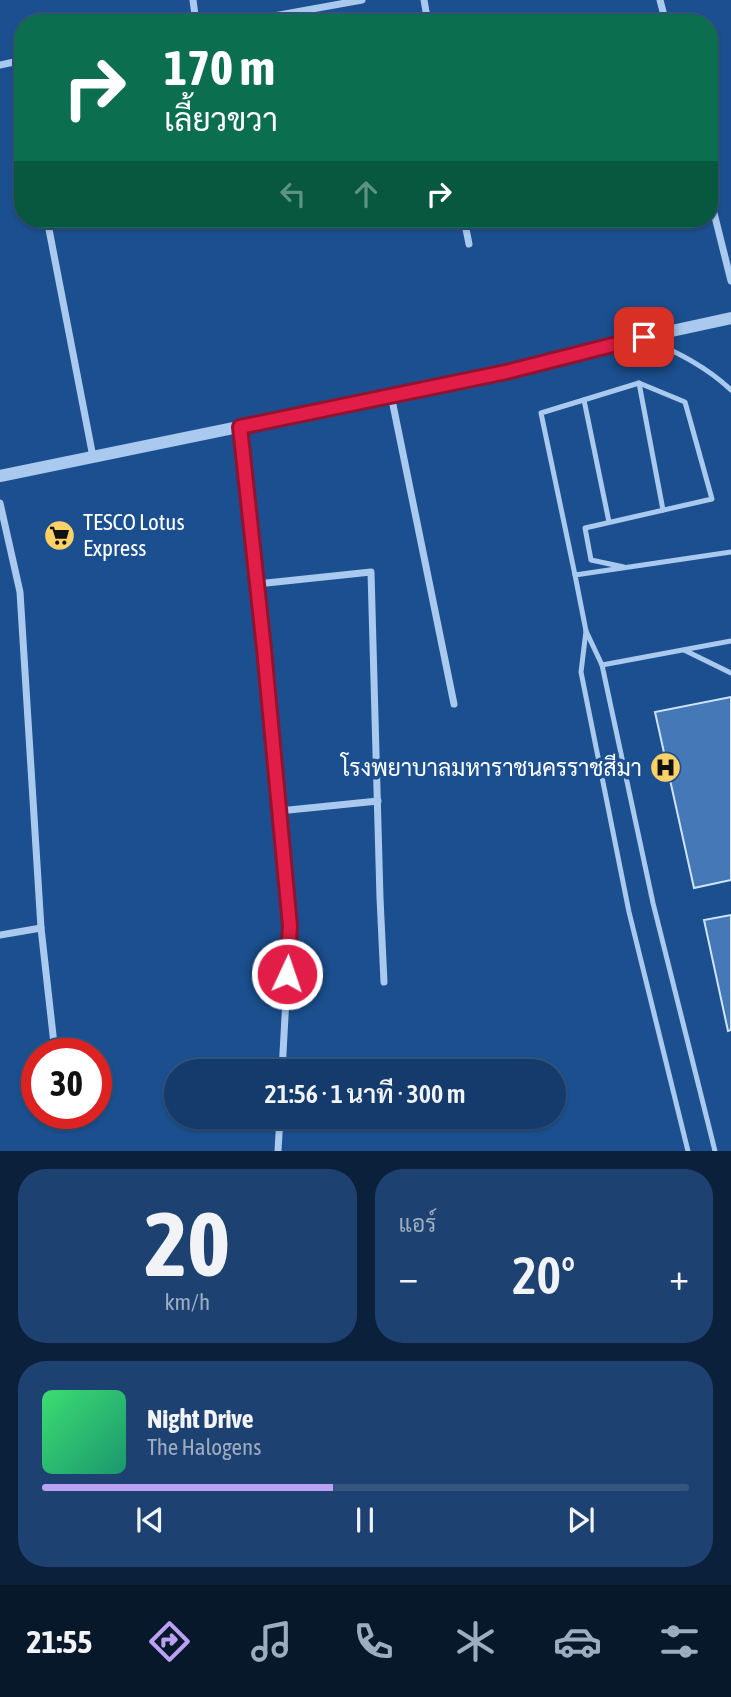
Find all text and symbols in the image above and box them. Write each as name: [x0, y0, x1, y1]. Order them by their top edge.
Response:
text: 170 m: [164, 39, 275, 95]
icon: right: [49, 42, 140, 133]
text: เลี้ยวขวา: [164, 101, 278, 138]
icon: left: [274, 175, 312, 213]
icon: ahead: [347, 175, 385, 213]
icon: right: [420, 175, 458, 213]
pin: [614, 307, 674, 367]
icon: arrive: [625, 318, 663, 356]
place label: TESCO Lotus Express: [83, 509, 185, 561]
supermarket icon: TESCO Lotus Express: [43, 518, 77, 552]
hospital icon: โรงพยาบาลมหาราชนครราชสีมา: [648, 751, 682, 785]
place label: โรงพยาบาลมหาราชนครราชสีมา: [339, 752, 642, 781]
position arrow: [250, 937, 324, 1011]
speed limit sign: 30: [21, 1038, 112, 1129]
text: 21:56 · 1 นาที · 300 m: [265, 1079, 465, 1109]
text: 20: [144, 1191, 230, 1295]
text: แอร์: [399, 1211, 436, 1237]
text: 20°: [512, 1245, 575, 1305]
text: −: [399, 1255, 418, 1298]
text: +: [669, 1255, 689, 1298]
text: km/h: [164, 1289, 210, 1315]
text: Night Drive: [147, 1404, 254, 1434]
text: The Halogens: [147, 1434, 261, 1460]
icon: previous: [131, 1501, 169, 1539]
icon: pause: [346, 1501, 384, 1539]
icon: next: [562, 1501, 600, 1539]
icon: directions: [145, 1617, 194, 1666]
icon: music: [247, 1617, 296, 1666]
icon: phone: [349, 1617, 398, 1666]
icon: climate: [451, 1617, 500, 1666]
icon: car: [553, 1617, 602, 1666]
icon: filters: [655, 1617, 704, 1666]
text: 21:55: [27, 1623, 92, 1660]

